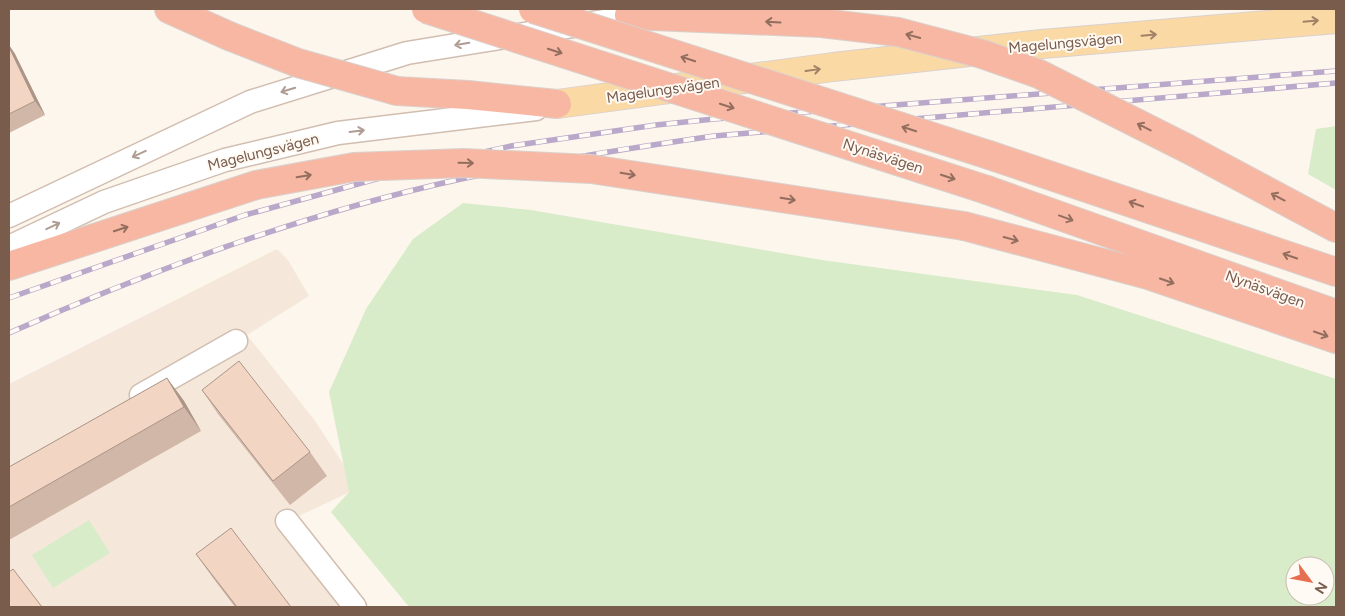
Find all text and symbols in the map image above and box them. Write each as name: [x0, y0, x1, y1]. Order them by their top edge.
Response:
one-way arrow: [1303, 16, 1319, 26]
one-way arrow: [765, 17, 781, 26]
street label: Magelungsvägen: [1007, 29, 1123, 57]
one-way arrow: [905, 30, 921, 40]
one-way arrow: [1141, 30, 1157, 40]
one-way arrow: [454, 39, 470, 49]
one-way arrow: [547, 46, 563, 56]
one-way arrow: [680, 53, 696, 63]
one-way arrow: [805, 65, 821, 75]
street label: Magelungsvägen: [605, 73, 721, 107]
one-way arrow: [281, 86, 297, 96]
one-way arrow: [718, 101, 734, 111]
one-way arrow: [1137, 122, 1152, 132]
one-way arrow: [901, 124, 917, 134]
one-way arrow: [349, 126, 365, 136]
street label: Magelungsvägen: [206, 129, 320, 175]
street label: Nynäsvägen: [841, 135, 925, 177]
one-way arrow: [132, 150, 147, 160]
one-way arrow: [458, 158, 474, 168]
one-way arrow: [620, 170, 636, 180]
one-way arrow: [296, 171, 312, 181]
one-way arrow: [940, 173, 955, 182]
one-way arrow: [1271, 191, 1286, 201]
one-way arrow: [780, 195, 796, 205]
one-way arrow: [1128, 199, 1144, 209]
one-way arrow: [1057, 214, 1073, 223]
one-way arrow: [45, 221, 60, 230]
one-way arrow: [113, 223, 129, 233]
one-way arrow: [1002, 235, 1018, 244]
one-way arrow: [1282, 251, 1298, 261]
street label: Nynäsvägen: [1223, 266, 1307, 312]
one-way arrow: [1159, 277, 1175, 287]
one-way arrow: [1313, 330, 1329, 339]
north arrow: [1285, 556, 1335, 606]
text: N: [1311, 579, 1331, 597]

